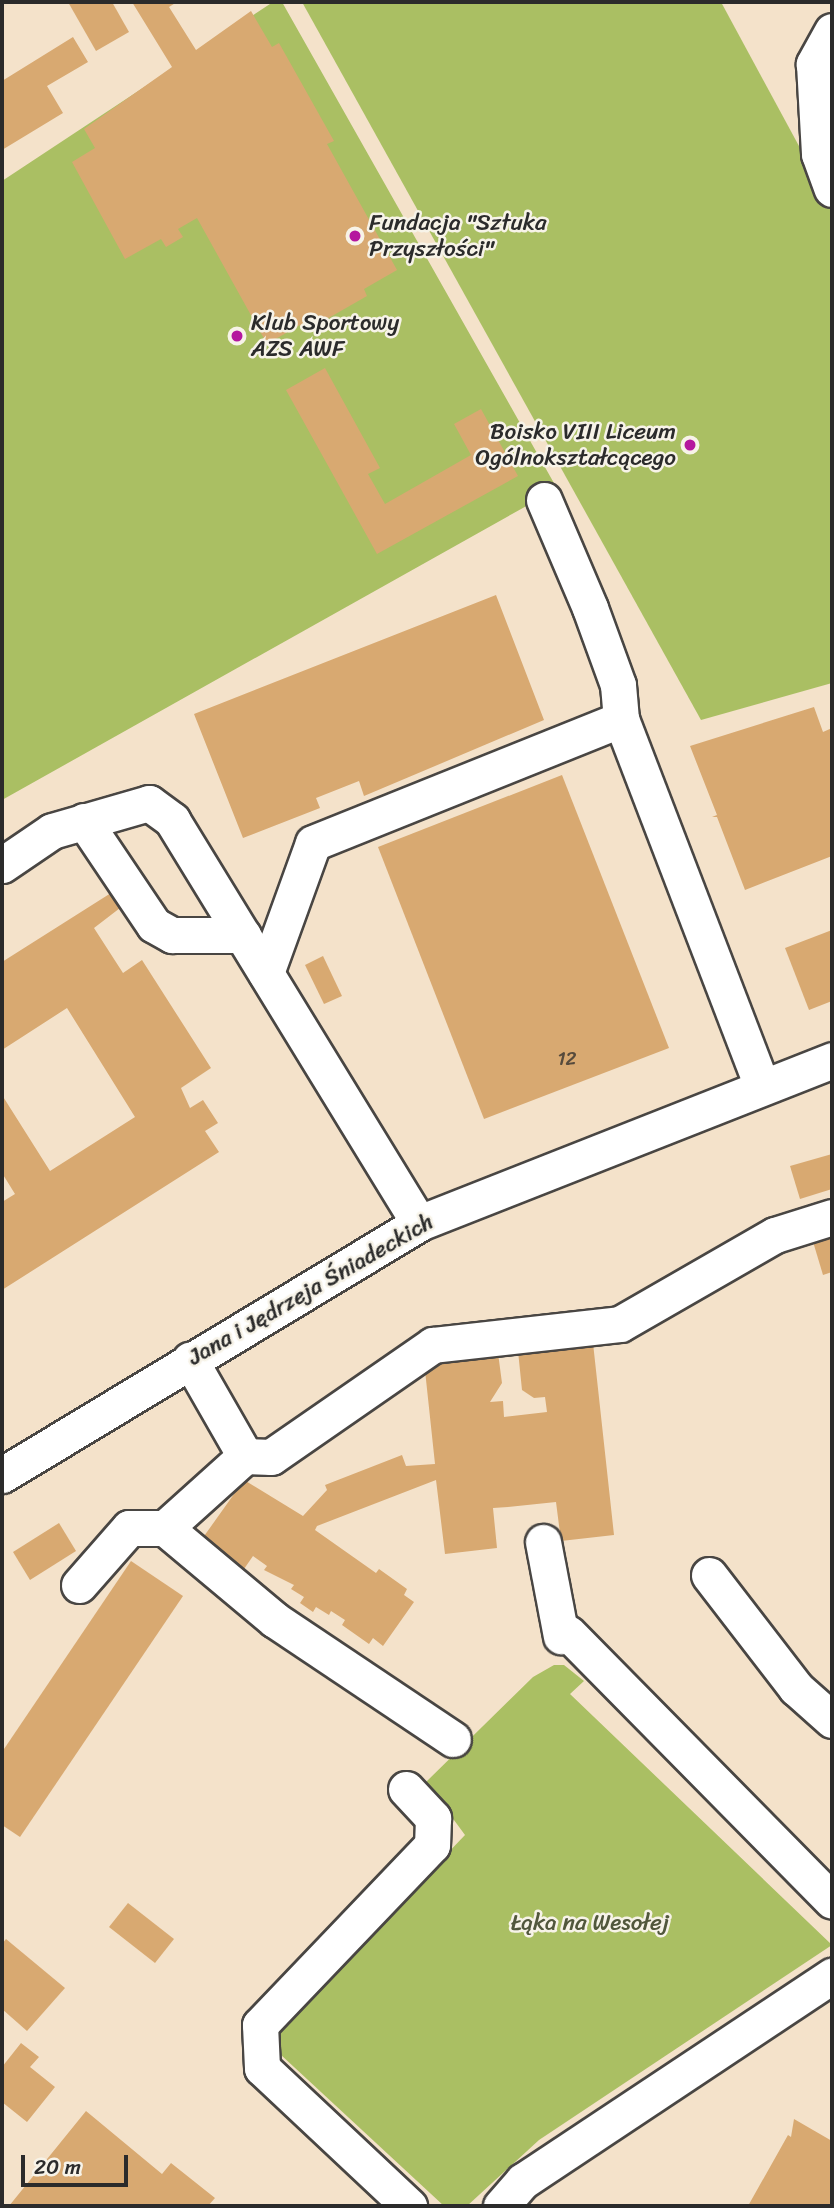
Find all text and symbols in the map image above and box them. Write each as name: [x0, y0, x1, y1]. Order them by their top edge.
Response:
place label: Fundacja "Sztuka Przyszłości": [369, 209, 547, 263]
marker: Fundacja "Sztuka Przyszłości": [347, 228, 363, 244]
place label: Klub Sportowy AZS AWF: [251, 309, 399, 363]
marker: Klub Sportowy AZS AWF: [229, 328, 245, 344]
place label: Boisko VIII Liceum Ogólnokształcącego: [475, 418, 676, 472]
marker: Boisko VIII Liceum Ogólnokształcącego: [682, 437, 698, 453]
house number: 12: [557, 1048, 577, 1070]
street label: Jana i Jędrzeja Śniadeckich: [184, 1209, 438, 1371]
park label: Łąka na Wesołej: [510, 1909, 670, 1937]
scale bar: [24, 2142, 131, 2186]
text: 20 m: [34, 2148, 81, 2186]

